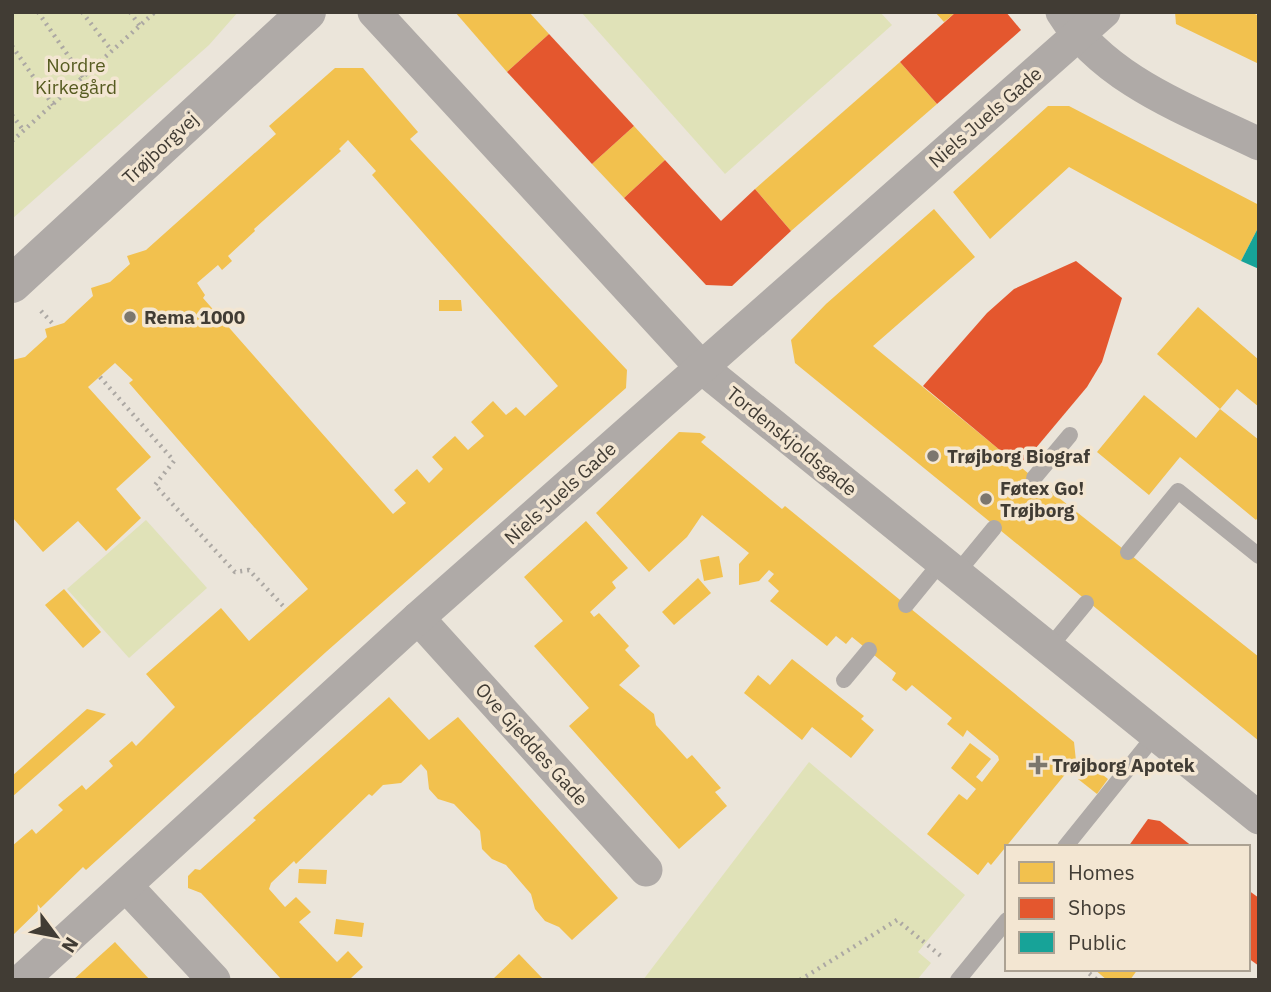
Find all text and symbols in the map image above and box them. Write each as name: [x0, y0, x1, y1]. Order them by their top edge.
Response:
park label: Nordre Kirkegård: [35, 53, 117, 99]
street label: Niels Juels Gade: [923, 61, 1047, 173]
street label: Trøjborgvej: [117, 107, 203, 189]
place label: Rema 1000: [144, 305, 245, 329]
marker: Rema 1000: [122, 309, 138, 325]
street label: Tordenskjoldsgade: [722, 381, 862, 501]
street label: Niels Juels Gade: [499, 437, 621, 549]
place label: Trøjborg Biograf: [947, 444, 1090, 468]
marker: Trøjborg Biograf: [925, 448, 941, 464]
place label: Føtex Go! Trøjborg: [1000, 476, 1084, 522]
marker: Føtex Go! Trøjborg: [978, 491, 994, 507]
street label: Ove Gjeddes Gade: [471, 678, 593, 810]
place label: Trøjborg Apotek: [1052, 753, 1195, 777]
marker: Trøjborg Apotek: [1030, 757, 1046, 773]
legend: [1005, 845, 1250, 971]
text: Homes: [1068, 858, 1135, 886]
text: Shops: [1068, 893, 1126, 921]
north arrow: [21, 901, 91, 971]
text: Public: [1068, 928, 1126, 956]
text: N: [57, 933, 84, 957]

